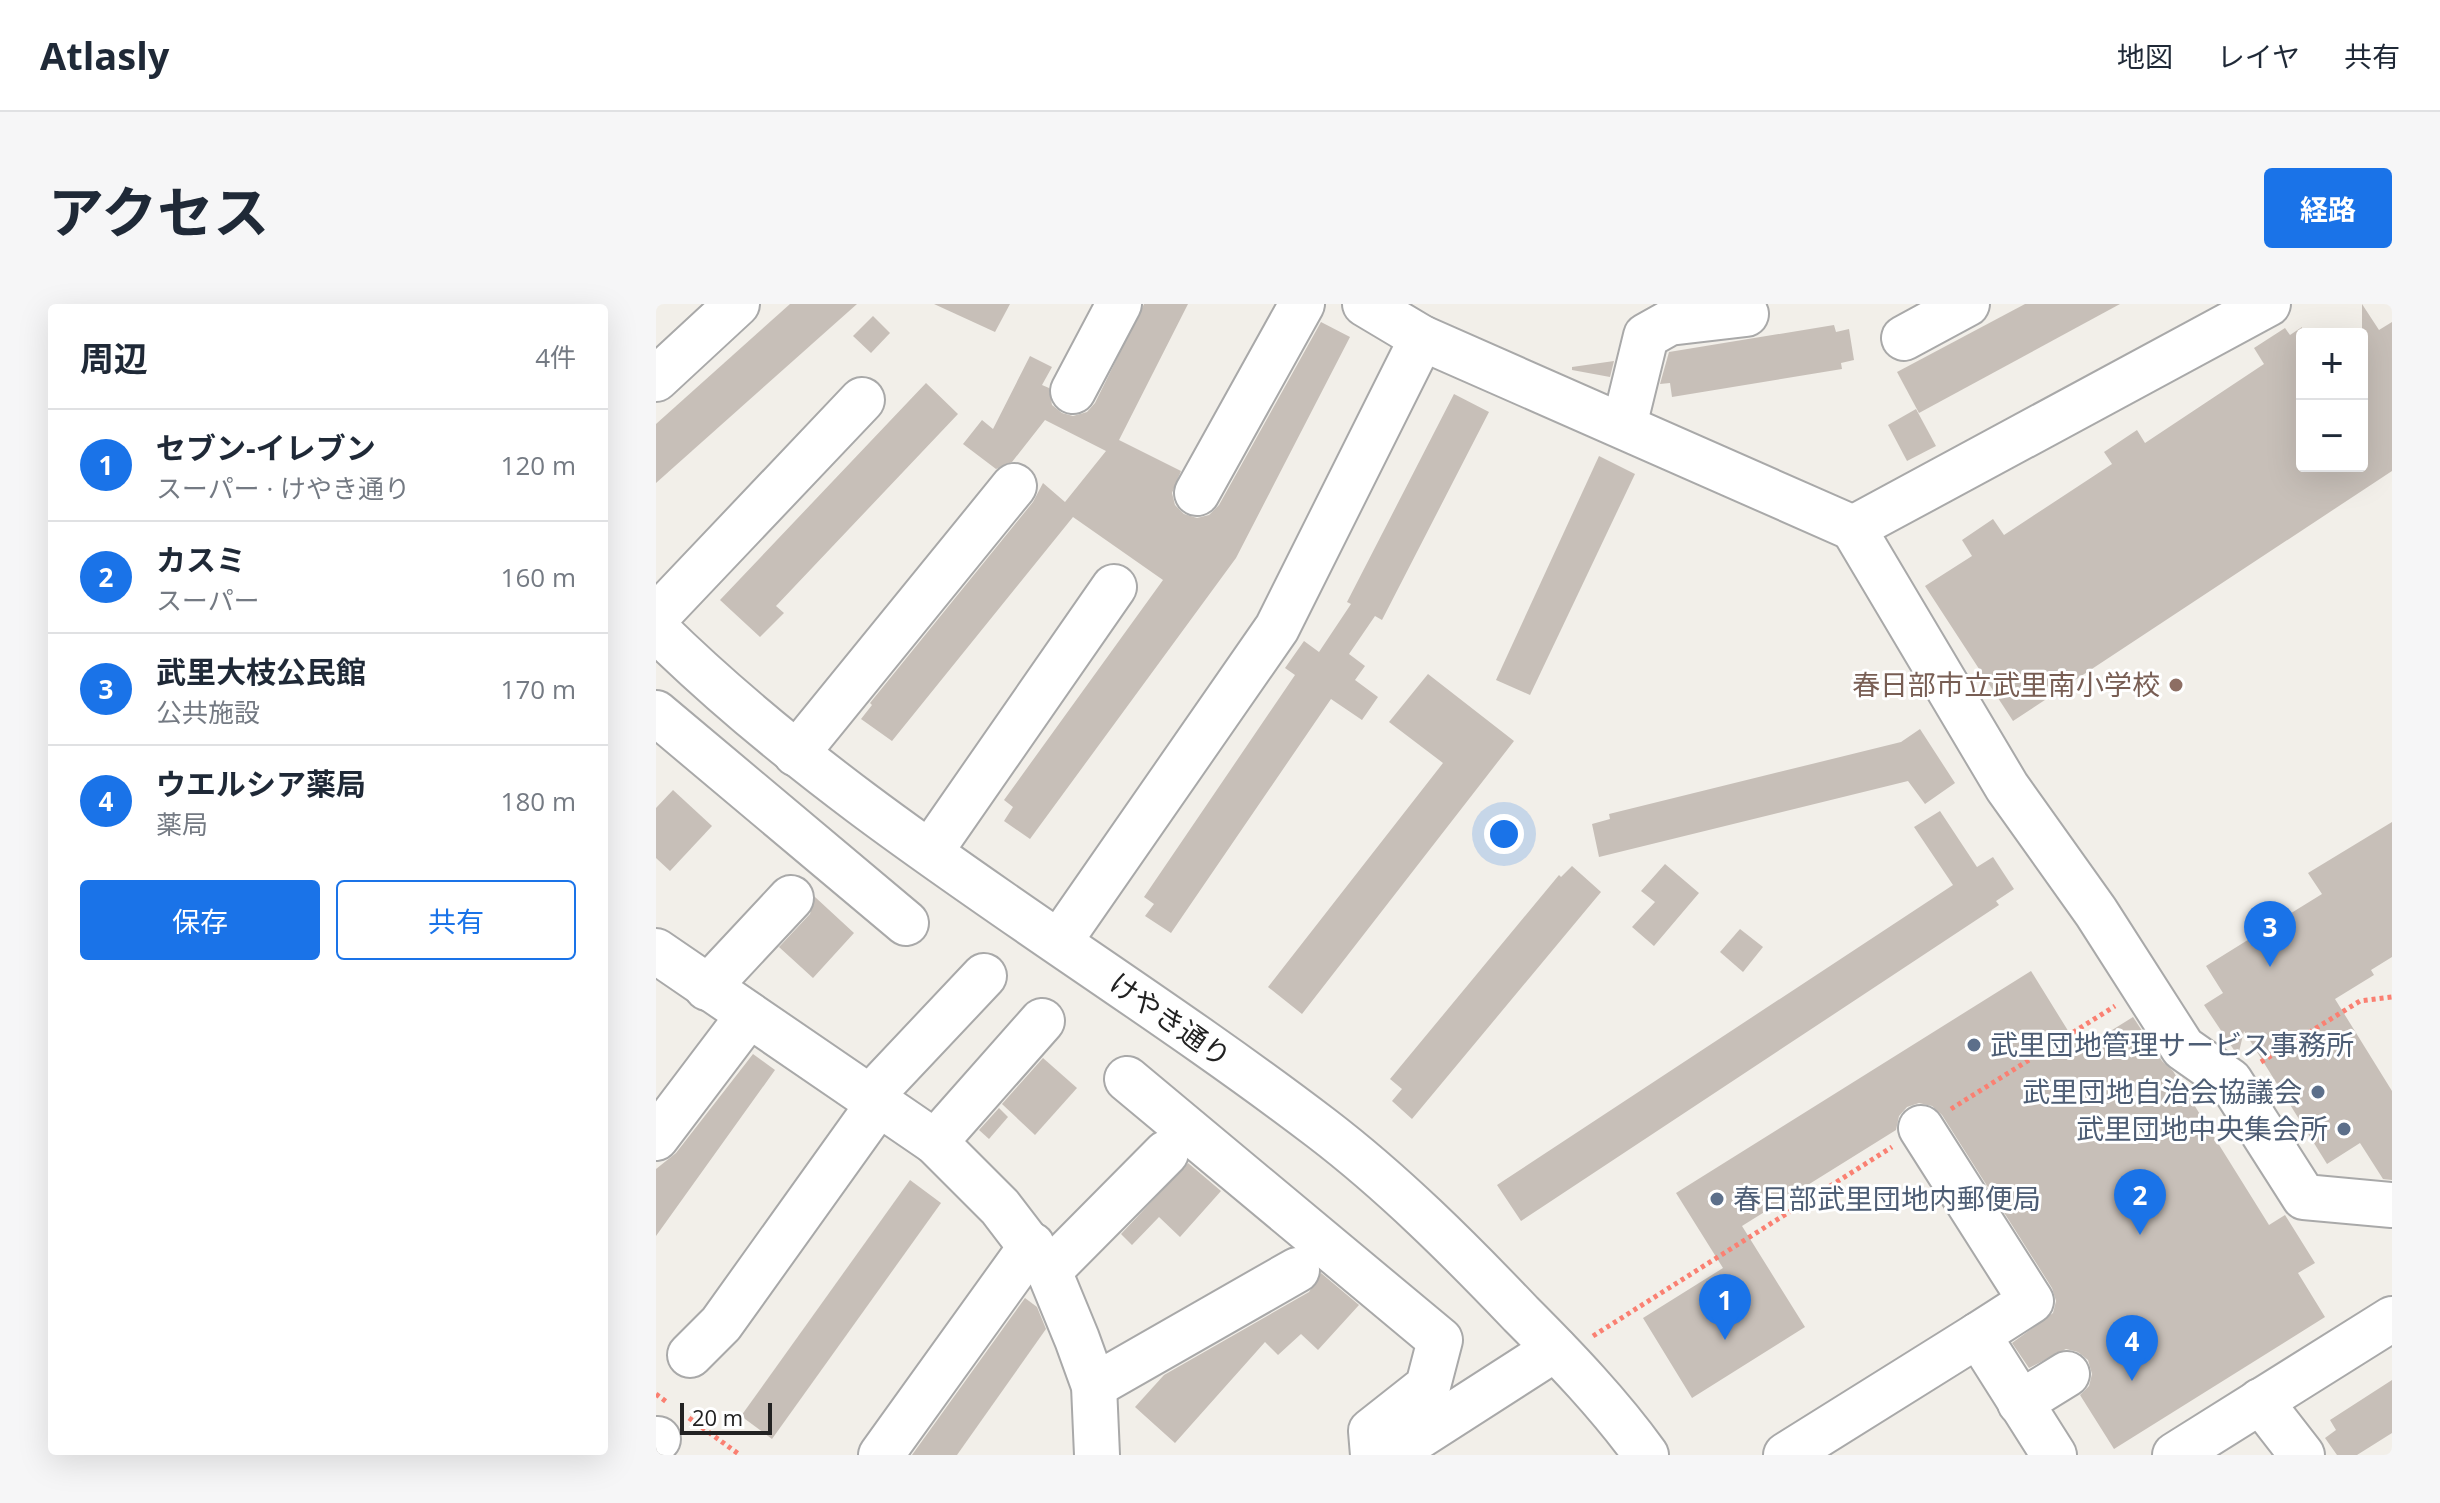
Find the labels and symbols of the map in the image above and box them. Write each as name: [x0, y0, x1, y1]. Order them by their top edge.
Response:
place label: 春日部市立武里南小学校: [1852, 665, 2160, 703]
marker: 春日部市立武里南小学校: [2167, 676, 2185, 694]
your location: [1484, 814, 1524, 854]
pin: 3: [2244, 901, 2296, 967]
street label: けやき通り: [1102, 963, 1239, 1075]
place label: 武里団地管理サービス事務所: [1990, 1025, 2354, 1063]
marker: 武里団地管理サービス事務所: [1965, 1036, 1983, 1054]
place label: 武里団地自治会協議会: [2022, 1072, 2302, 1110]
marker: 武里団地自治会協議会: [2309, 1083, 2327, 1101]
place label: 武里団地中央集会所: [2076, 1109, 2328, 1147]
marker: 武里団地中央集会所: [2335, 1120, 2353, 1138]
pin: 2: [2114, 1169, 2166, 1235]
place label: 春日部武里団地内郵便局: [1733, 1179, 2041, 1217]
marker: 春日部武里団地内郵便局: [1708, 1190, 1726, 1208]
pin: 1: [1699, 1274, 1751, 1340]
pin: 4: [2106, 1315, 2158, 1381]
scale bar: [680, 1399, 772, 1435]

